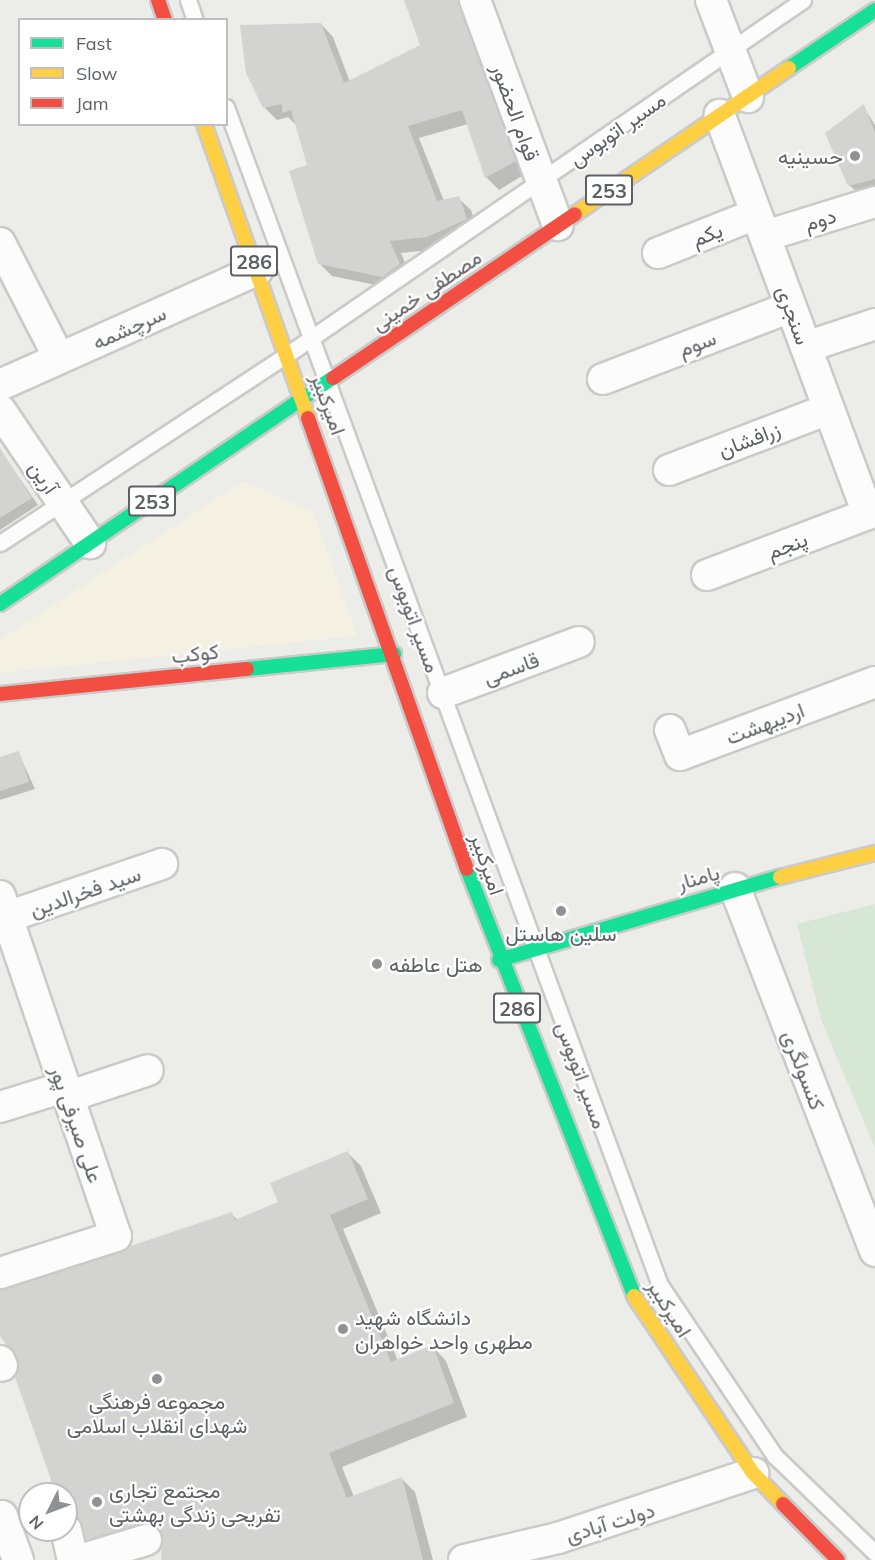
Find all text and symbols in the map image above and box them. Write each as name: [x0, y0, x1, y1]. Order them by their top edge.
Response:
legend: [18, 18, 228, 126]
text: Fast: [76, 32, 112, 55]
street label: قوام الحضور: [487, 60, 545, 164]
text: Slow: [76, 62, 117, 85]
street label: مسیر اتوبوس: [564, 87, 670, 171]
text: Jam: [76, 92, 109, 115]
place label: حسینیه: [778, 143, 843, 169]
marker: حسینیه: [848, 149, 862, 163]
road number: 253: [585, 173, 633, 207]
street label: دوم: [801, 202, 839, 236]
street label: یکم: [688, 217, 726, 251]
road number: 286: [230, 244, 278, 278]
street label: مصطفی خمینی: [366, 244, 486, 336]
street label: سنجری: [772, 282, 816, 348]
street label: سرچشمه: [88, 300, 170, 354]
street label: سوم: [675, 324, 719, 362]
street label: امیرکبیر: [306, 370, 352, 438]
street label: زرافشان: [714, 416, 784, 462]
street label: آرین: [24, 456, 64, 498]
road number: 253: [128, 484, 176, 518]
street label: پنجم: [763, 526, 811, 564]
street label: مسیر اتوبوس: [384, 562, 446, 676]
street label: کوکب: [170, 638, 220, 668]
street label: قاسمی: [480, 646, 542, 690]
street label: اردیبهشت: [722, 697, 808, 749]
street label: امیرکبیر: [466, 830, 510, 898]
street label: پامنار: [674, 859, 722, 895]
street label: سید فخرالدین: [26, 860, 144, 922]
marker: سلین هاستل: [554, 904, 568, 918]
place label: سلین هاستل: [506, 920, 616, 946]
place label: هتل عاطفه: [389, 951, 483, 977]
marker: هتل عاطفه: [370, 957, 384, 971]
road number: 286: [493, 991, 541, 1025]
street label: مسیر اتوبوس: [551, 1018, 613, 1132]
street label: کنسولگری: [777, 1027, 831, 1113]
street label: علی صیرفی پور: [45, 1062, 109, 1186]
street label: امیرکبیر: [642, 1274, 698, 1342]
place label: دانشگاه شهید مطهری واحد خواهران: [355, 1304, 533, 1354]
marker: دانشگاه شهید مطهری واحد خواهران: [336, 1322, 350, 1336]
marker: مجموعه فرهنگی شهدای انقلاب اسلامی: [150, 1372, 164, 1386]
place label: مجموعه فرهنگی شهدای انقلاب اسلامی: [67, 1388, 247, 1438]
place label: مجتمع تجاری تفریحی زندگی بهشتی: [109, 1477, 281, 1527]
north arrow: [18, 1482, 78, 1542]
marker: مجتمع تجاری تفریحی زندگی بهشتی: [90, 1495, 104, 1509]
street label: دولت آبادی: [562, 1497, 658, 1547]
text: N: [25, 1512, 48, 1534]

